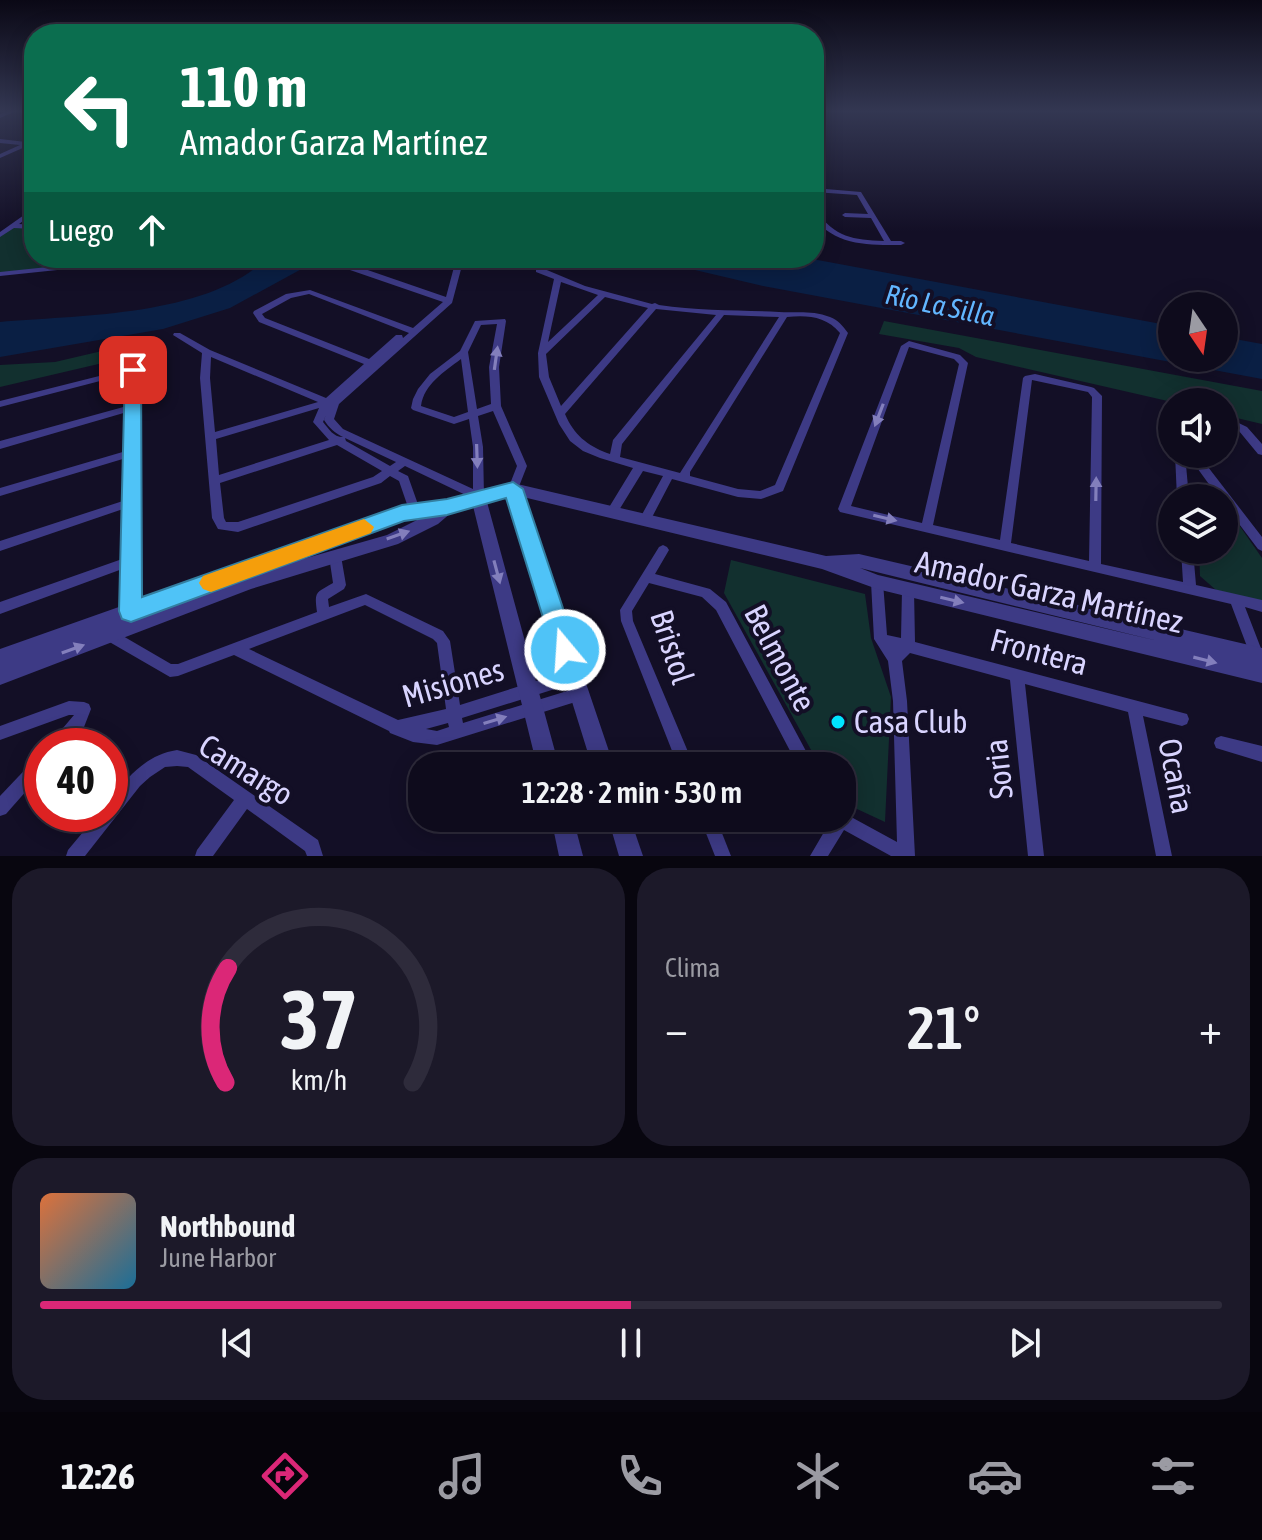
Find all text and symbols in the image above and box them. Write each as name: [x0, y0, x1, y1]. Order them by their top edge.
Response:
text: 110 m: [180, 55, 307, 119]
icon: left: [48, 56, 152, 160]
text: Amador Garza Martínez: [180, 121, 487, 163]
icon: ahead: [130, 208, 174, 252]
text: Luego: [48, 213, 114, 247]
water label: Río La Silla: [882, 278, 998, 332]
north arrow: [1158, 292, 1238, 372]
map controls: [1158, 292, 1238, 564]
pin: [99, 336, 167, 404]
one-way arrow: [490, 345, 503, 370]
icon: arrive: [111, 348, 155, 392]
button: sound: [1158, 388, 1238, 468]
one-way arrow: [873, 403, 885, 427]
one-way arrow: [471, 444, 484, 469]
one-way arrow: [1090, 476, 1102, 501]
button: layers: [1158, 484, 1238, 564]
one-way arrow: [873, 512, 898, 525]
one-way arrow: [386, 529, 410, 541]
street label: Amador Garza Martínez: [912, 543, 1187, 640]
one-way arrow: [492, 559, 504, 584]
one-way arrow: [940, 594, 965, 606]
street label: Belmonte: [737, 598, 824, 717]
street label: Bristol: [643, 605, 702, 689]
position arrow: [523, 608, 607, 692]
street label: Frontera: [986, 621, 1092, 682]
one-way arrow: [61, 643, 85, 655]
street label: Misiones: [398, 650, 508, 715]
one-way arrow: [1193, 655, 1218, 667]
place label: Casa Club: [854, 703, 967, 740]
one-way arrow: [484, 713, 508, 726]
marker: Casa Club: [829, 713, 847, 731]
street label: Camargo: [192, 726, 300, 813]
speed limit sign: 40: [24, 728, 128, 832]
street label: Ocaña: [1151, 735, 1202, 817]
street label: Soria: [977, 737, 1020, 801]
text: 12:28 · 2 min · 530 m: [522, 775, 742, 809]
text: Clima: [665, 953, 720, 983]
text: 37: [279, 971, 358, 1067]
text: 21°: [907, 993, 980, 1062]
text: −: [665, 1003, 688, 1053]
text: +: [1199, 1003, 1222, 1053]
text: km/h: [290, 1063, 347, 1096]
text: Northbound: [160, 1209, 295, 1243]
text: June Harbor: [160, 1243, 276, 1273]
icon: previous: [215, 1321, 259, 1365]
icon: pause: [609, 1321, 653, 1365]
icon: next: [1003, 1321, 1047, 1365]
icon: directions: [257, 1448, 313, 1504]
icon: music: [434, 1448, 490, 1504]
icon: phone: [612, 1448, 668, 1504]
icon: climate: [790, 1448, 846, 1504]
icon: car: [967, 1448, 1023, 1504]
icon: filters: [1145, 1448, 1201, 1504]
text: 12:26: [61, 1455, 135, 1497]

